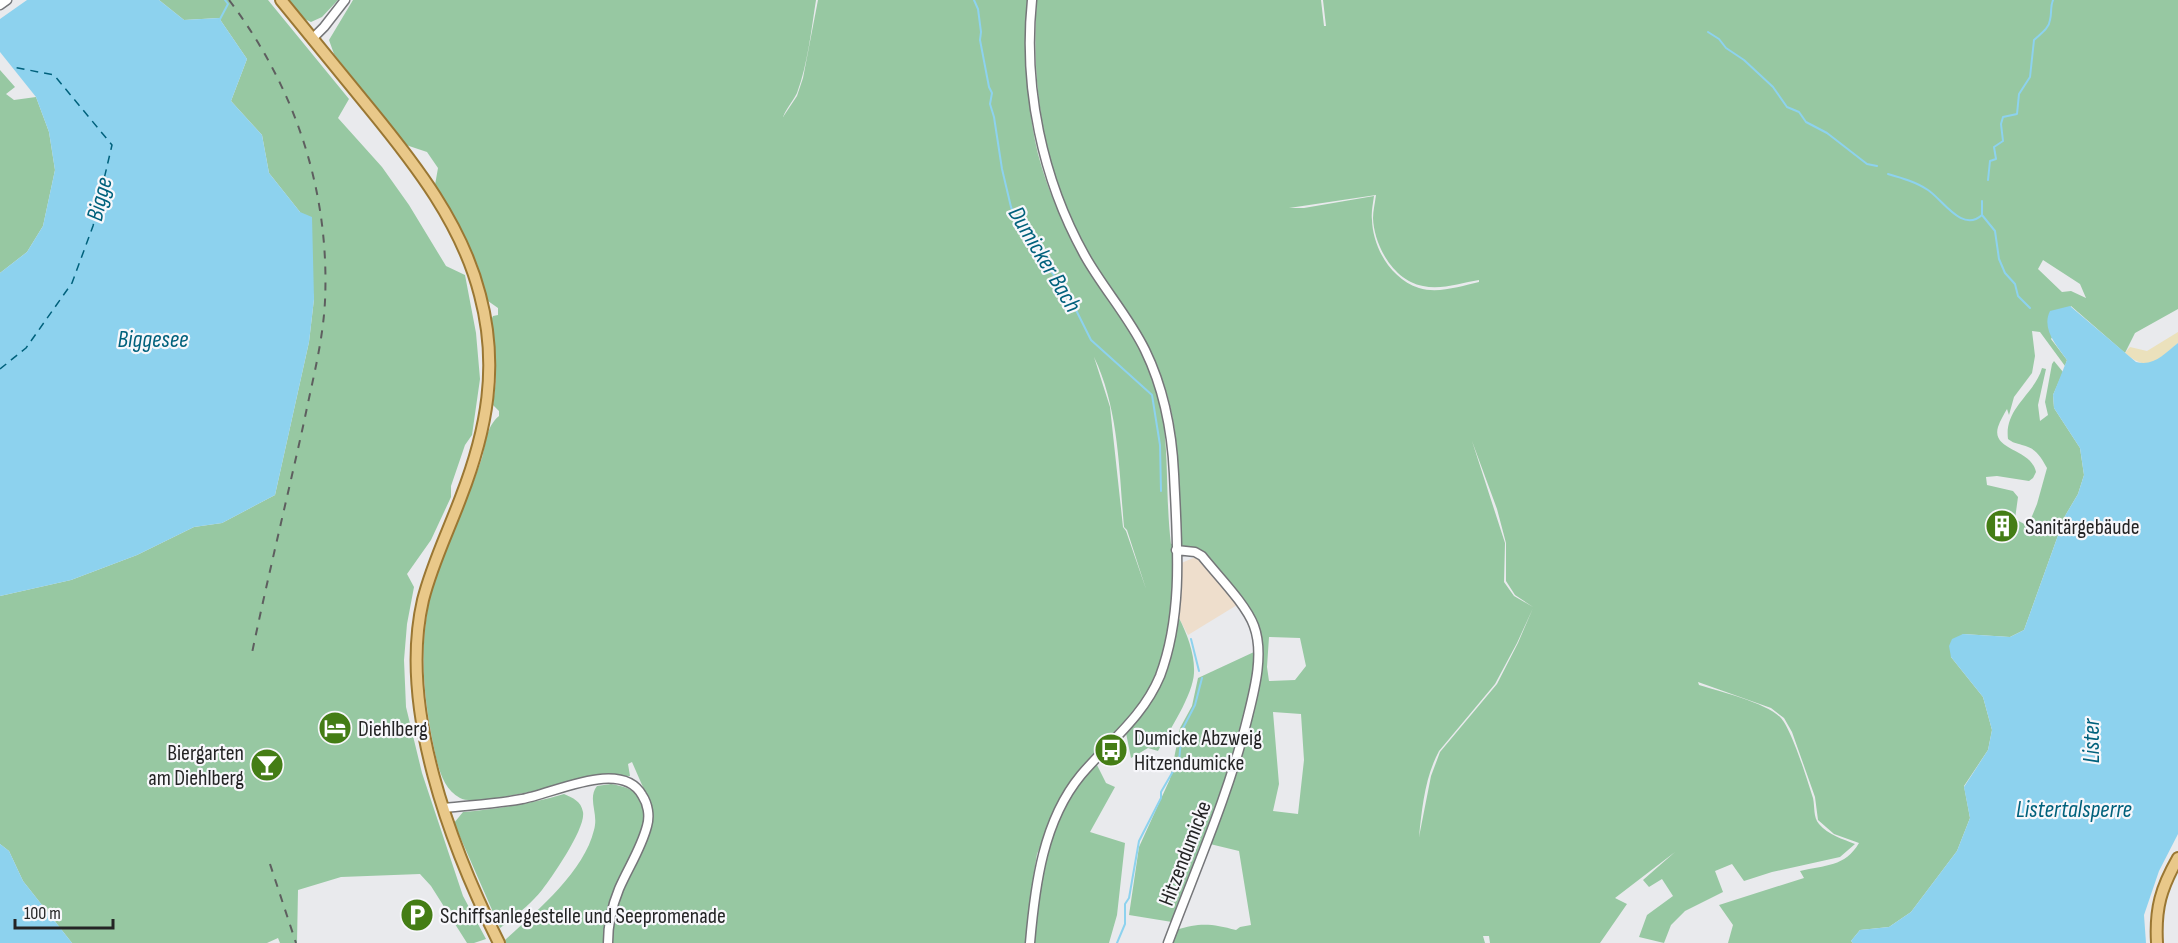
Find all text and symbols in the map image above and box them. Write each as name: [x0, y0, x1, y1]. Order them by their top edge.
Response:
water label: Bigge: [80, 174, 119, 224]
water label: Dumicker Bach: [1002, 201, 1087, 317]
water label: Biggesee: [118, 325, 188, 354]
building icon: Sanitärgebäude: [1984, 508, 2020, 544]
place label: Sanitärgebäude: [2025, 514, 2140, 541]
hotel icon: Diehlberg: [317, 710, 353, 746]
place label: Diehlberg: [358, 716, 428, 743]
water label: Lister: [2077, 717, 2106, 763]
place label: Dumicke Abzweig Hitzendumicke: [1134, 725, 1262, 777]
bus stop icon: Dumicke Abzweig Hitzendumicke: [1093, 732, 1129, 768]
place label: Biergarten am Diehlberg: [148, 740, 244, 792]
bar icon: Biergarten am Diehlberg: [249, 747, 285, 783]
water label: Listertalsperre: [2016, 795, 2132, 824]
street label: Hitzendumicke: [1153, 797, 1218, 910]
scale bar: [15, 892, 112, 930]
parking icon: Schiffsanlegestelle und Seepromenade: [399, 897, 435, 933]
text: 100 m: [24, 903, 61, 924]
place label: Schiffsanlegestelle und Seepromenade: [440, 903, 726, 930]

